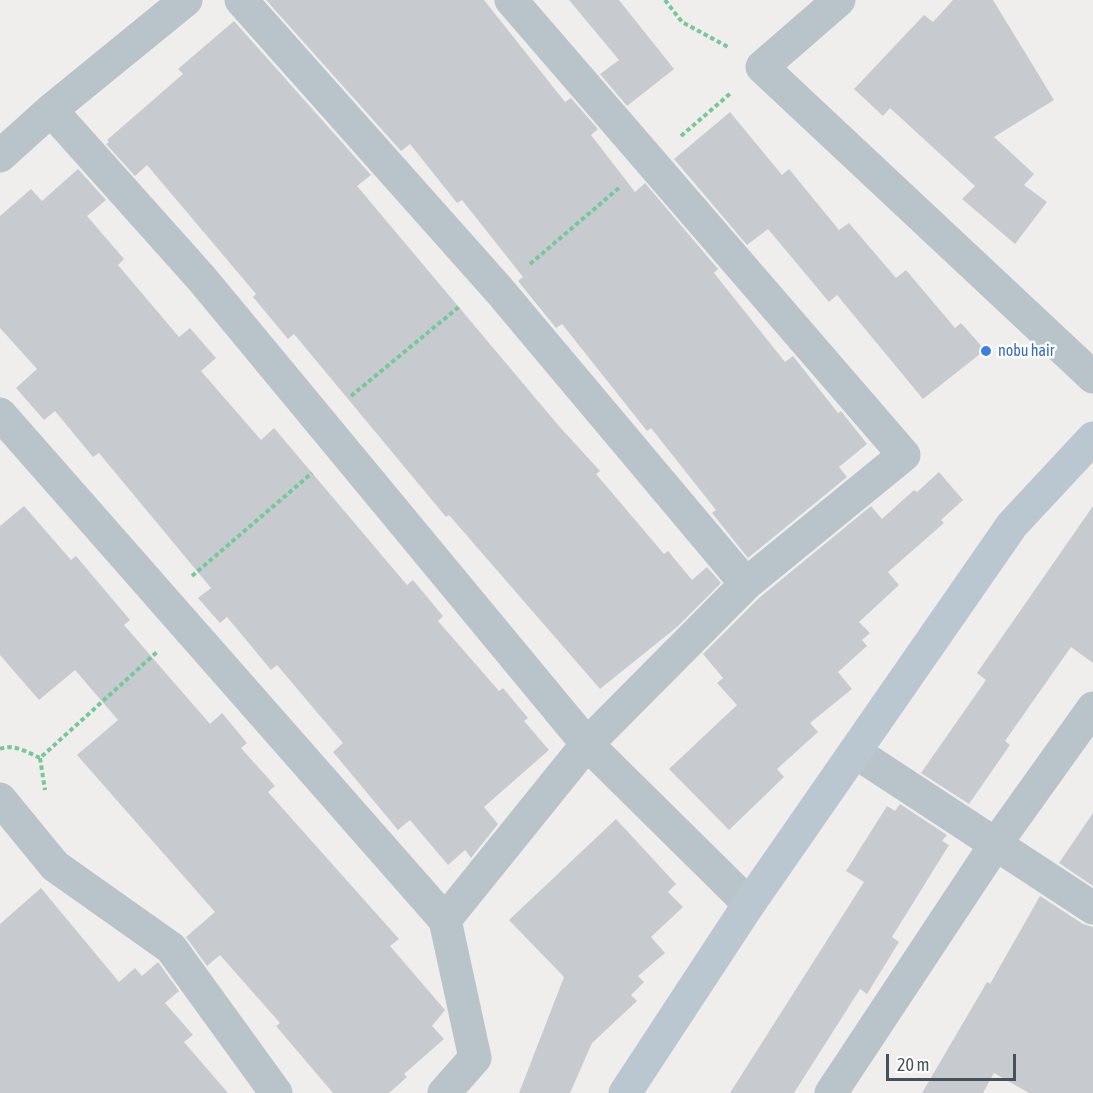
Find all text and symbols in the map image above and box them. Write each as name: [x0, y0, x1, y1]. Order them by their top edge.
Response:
place label: nobu hair: [998, 341, 1054, 361]
marker: nobu hair: [979, 344, 993, 358]
scale bar: [889, 1042, 1020, 1080]
text: 20 m: [897, 1054, 929, 1075]

